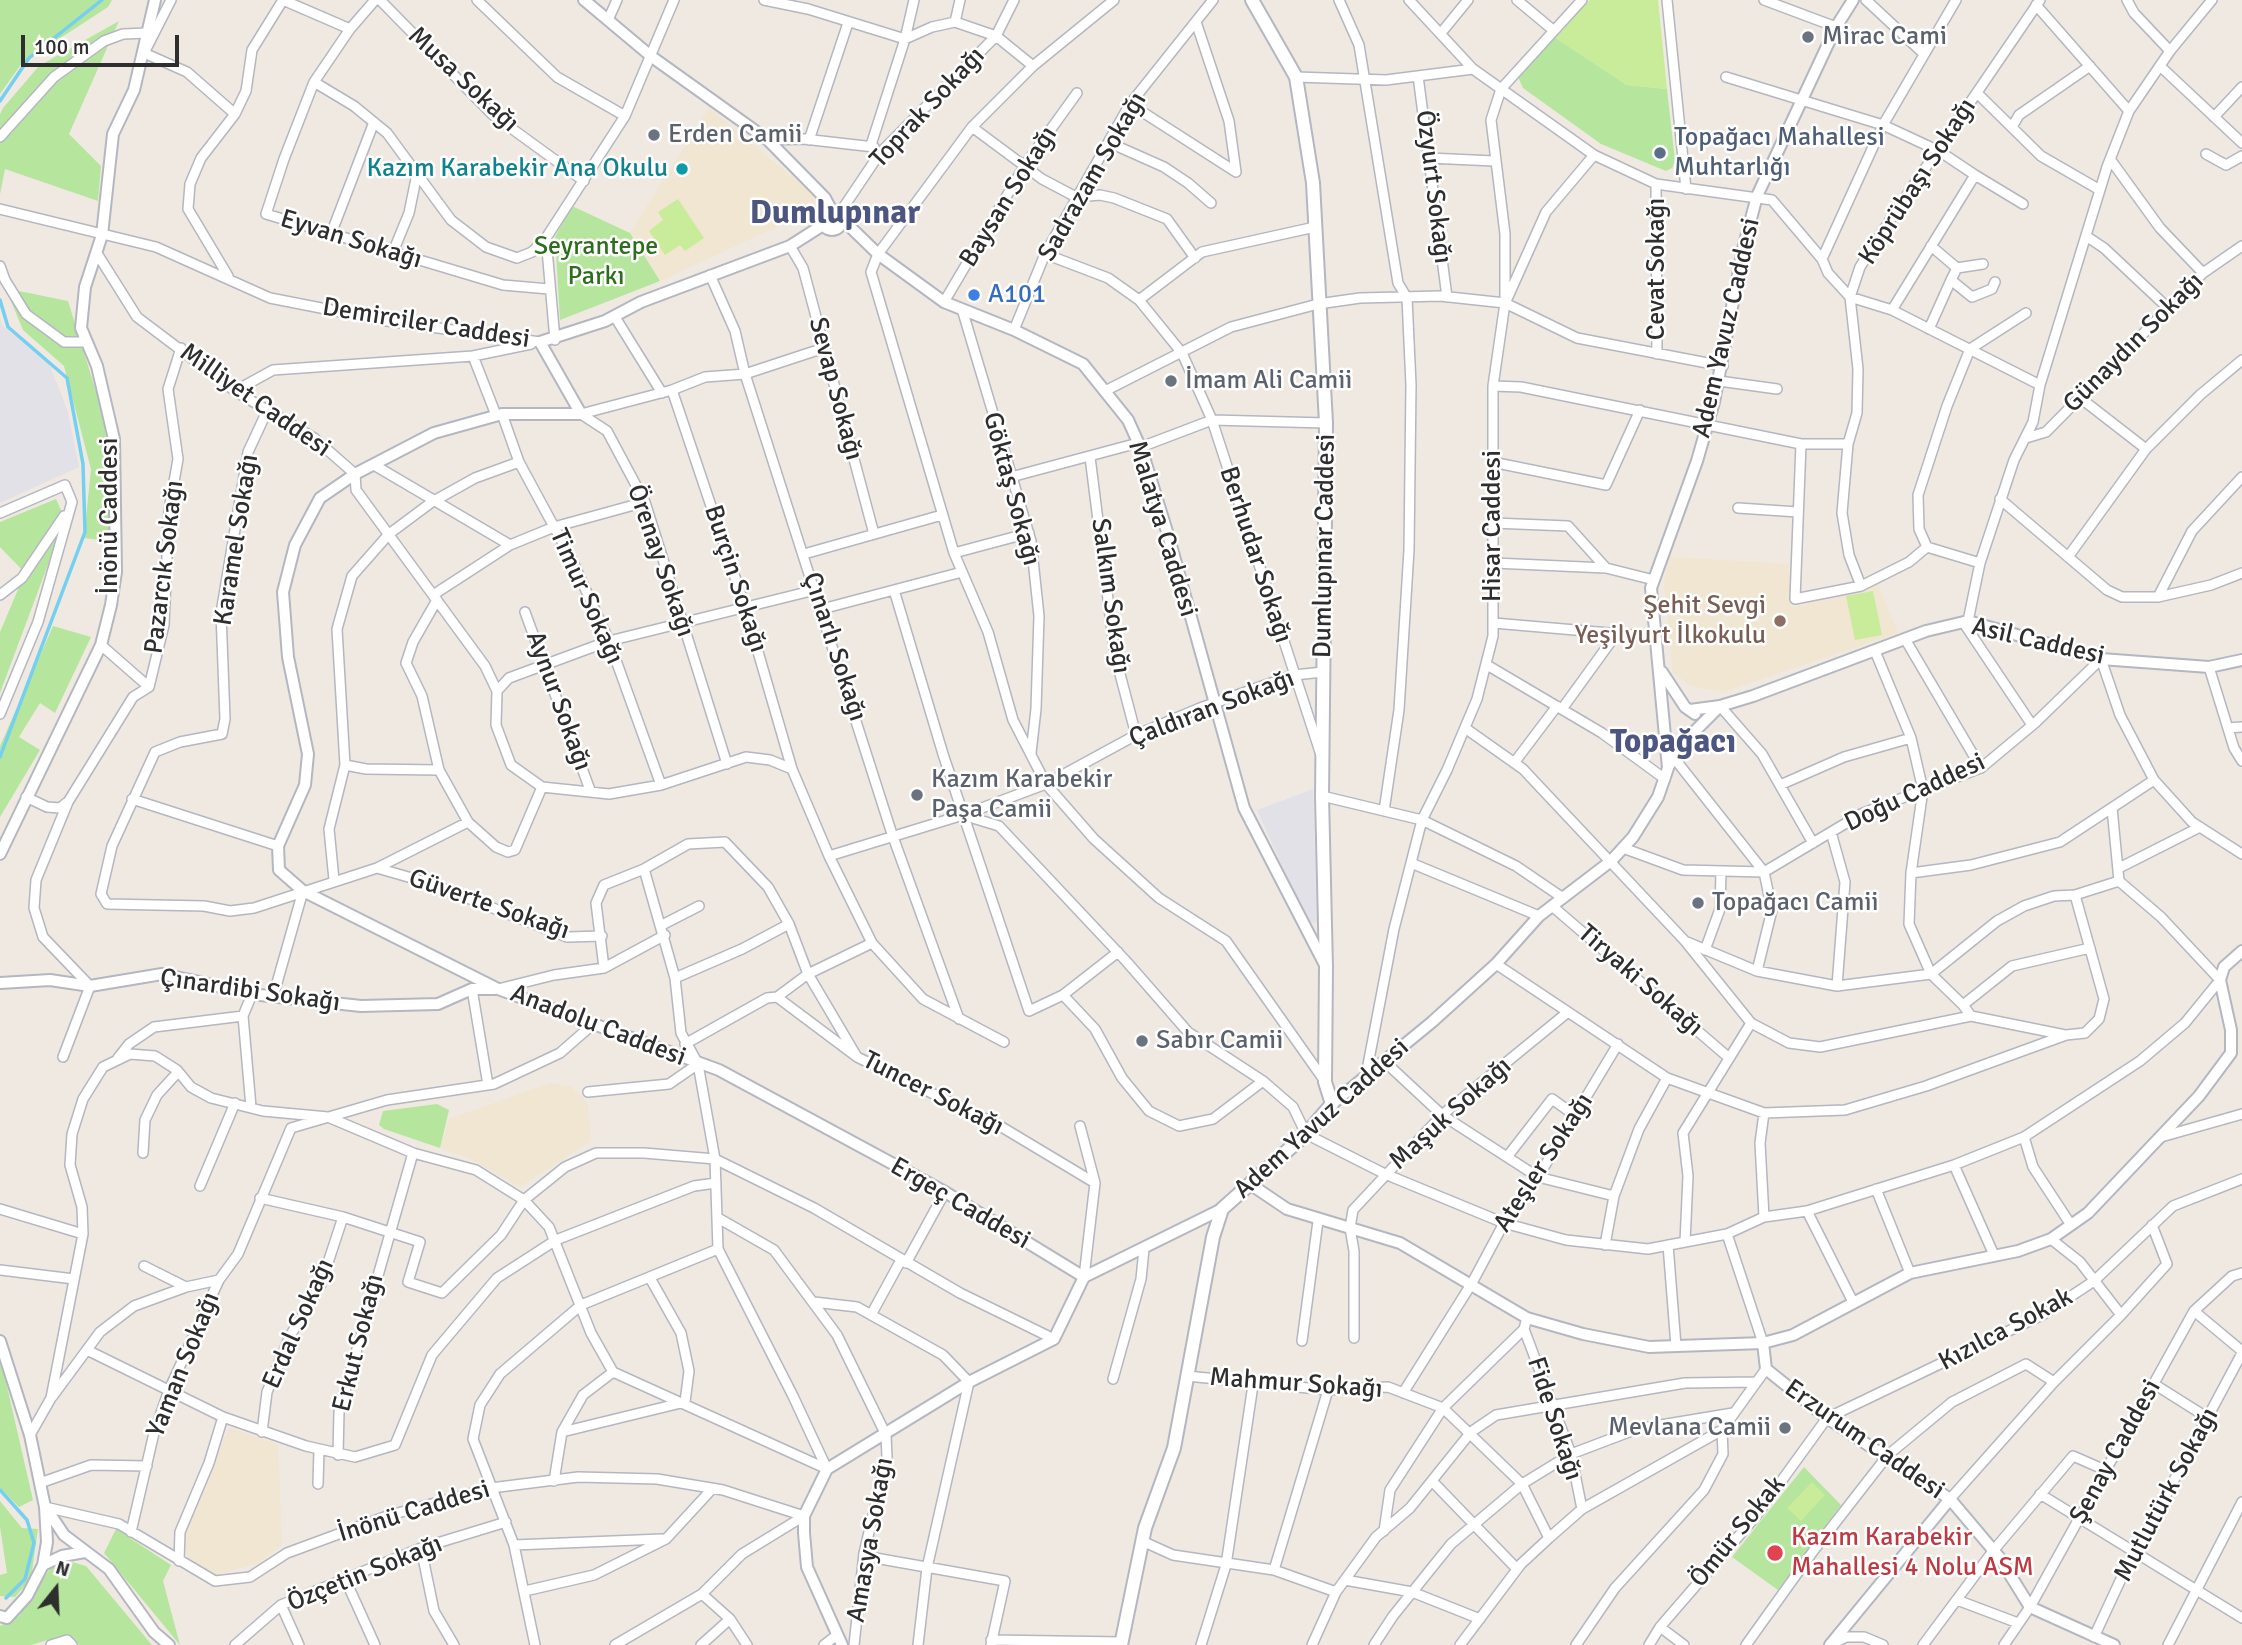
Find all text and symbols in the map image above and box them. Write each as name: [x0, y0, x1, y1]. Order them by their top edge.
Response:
scale bar: [24, 21, 182, 65]
street label: Musa Sokağı: [401, 21, 525, 139]
place label: Mirac Cami: [1822, 21, 1947, 53]
marker: Mirac Cami: [1800, 29, 1816, 45]
text: 100 m: [34, 34, 89, 60]
street label: Toprak Sokağı: [864, 41, 992, 175]
street label: Sadrazam Sokağı: [1032, 87, 1154, 267]
street label: Köprübaşı Sokağı: [1853, 93, 1983, 271]
street label: Özyurt Sokağı: [1408, 108, 1458, 266]
place label: Erden Camii: [668, 119, 802, 151]
street label: Baysan Sokağı: [953, 121, 1065, 273]
place label: Topağacı Mahallesi Muhtarlığı: [1674, 122, 1885, 184]
marker: Erden Camii: [646, 127, 662, 143]
marker: Topağacı Mahallesi Muhtarlığı: [1652, 145, 1668, 161]
place label: Kazım Karabekir Ana Okulu: [367, 153, 668, 185]
marker: Kazım Karabekir Ana Okulu: [674, 161, 690, 177]
district label: Dumlupınar: [750, 194, 920, 234]
street label: Cevat Sokağı: [1641, 198, 1673, 340]
street label: Eyvan Sokağı: [277, 204, 425, 276]
street label: Adem Yavuz Caddesi: [1687, 215, 1767, 441]
park label: Seyrantepe Parkı: [534, 231, 658, 292]
street label: Günaydın Sokağı: [2057, 266, 2211, 420]
place label: A101: [988, 279, 1046, 311]
marker: A101: [966, 287, 982, 303]
street label: Demirciler Caddesi: [320, 292, 532, 356]
street label: Sevap Sokağı: [801, 314, 869, 464]
street label: Milliyet Caddesi: [174, 337, 336, 465]
place label: İmam Ali Camii: [1185, 365, 1352, 397]
marker: İmam Ali Camii: [1163, 373, 1179, 389]
street label: Göktaş Sokağı: [976, 409, 1046, 569]
street label: Dumlupınar Caddesi: [1307, 434, 1343, 658]
street label: İnönü Caddesi: [94, 437, 126, 595]
street label: Malatya Caddesi: [1120, 437, 1204, 621]
street label: Hisar Caddesi: [1477, 450, 1509, 602]
street label: Karamel Sokağı: [208, 452, 266, 628]
street label: Berhudar Sokağı: [1212, 463, 1298, 647]
street label: Pazarcık Sokağı: [139, 479, 191, 655]
street label: Örenay Sokağı: [619, 481, 701, 641]
street label: Burçin Sokağı: [696, 501, 774, 657]
street label: Salkım Sokağı: [1084, 516, 1136, 676]
street label: Timur Sokağı: [542, 524, 630, 670]
street label: Çınarlı Sokağı: [795, 569, 873, 725]
place label: Şehit Sevgi Yeşilyurt İlkokulu: [1575, 590, 1766, 652]
street label: Asil Caddesi: [1969, 612, 2107, 672]
marker: Şehit Sevgi Yeşilyurt İlkokulu: [1772, 613, 1788, 629]
street label: Aynur Sokağı: [518, 627, 598, 775]
street label: Çaldıran Sokağı: [1125, 663, 1299, 755]
district label: Topağacı: [1610, 723, 1736, 763]
street label: Doğu Caddesi: [1840, 747, 1990, 839]
place label: Kazım Karabekir Paşa Camii: [931, 764, 1112, 826]
marker: Kazım Karabekir Paşa Camii: [909, 787, 925, 803]
street label: Güverte Sokağı: [405, 863, 573, 947]
place label: Topağacı Camii: [1712, 887, 1879, 919]
marker: Topağacı Camii: [1690, 895, 1706, 911]
street label: Tiryaki Sokağı: [1571, 918, 1709, 1044]
street label: Çınardibi Sokağı: [158, 963, 342, 1019]
street label: Anadolu Caddesi: [506, 978, 690, 1074]
place label: Sabır Camii: [1156, 1025, 1283, 1057]
street label: Adem Yavuz Caddesi: [1228, 1032, 1416, 1206]
marker: Sabır Camii: [1134, 1033, 1150, 1049]
street label: Tuncer Sokağı: [857, 1045, 1009, 1143]
street label: Maşuk Sokağı: [1384, 1051, 1518, 1177]
street label: Ateşler Sokağı: [1488, 1088, 1600, 1238]
street label: Ergeç Caddesi: [884, 1151, 1036, 1257]
street label: Erdal Sokağı: [256, 1254, 342, 1394]
street label: Erkut Sokağı: [327, 1271, 391, 1415]
street label: Kızılca Sokak: [1934, 1282, 2078, 1378]
street label: Yaman Sokağı: [141, 1288, 227, 1442]
street label: Fide Sokağı: [1519, 1353, 1589, 1485]
street label: Mahmur Sokağı: [1208, 1362, 1384, 1406]
street label: Erzurum Caddesi: [1778, 1373, 1950, 1507]
street label: Şenay Caddesi: [2064, 1374, 2168, 1530]
street label: Mutlutürk Sokağı: [2108, 1403, 2226, 1587]
place label: Mevlana Camii: [1608, 1412, 1771, 1444]
marker: Mevlana Camii: [1777, 1420, 1793, 1436]
street label: Amasya Sokağı: [841, 1455, 901, 1625]
street label: Ömür Sokak: [1684, 1470, 1792, 1594]
street label: İnönü Caddesi: [334, 1474, 494, 1550]
place label: Kazım Karabekir Mahallesi 4 Nolu ASM: [1791, 1522, 2034, 1584]
street label: Özçetin Sokağı: [283, 1529, 447, 1619]
marker: Kazım Karabekir Mahallesi 4 Nolu ASM: [1765, 1543, 1785, 1563]
north arrow: [21, 1554, 91, 1624]
text: N: [52, 1556, 72, 1582]

